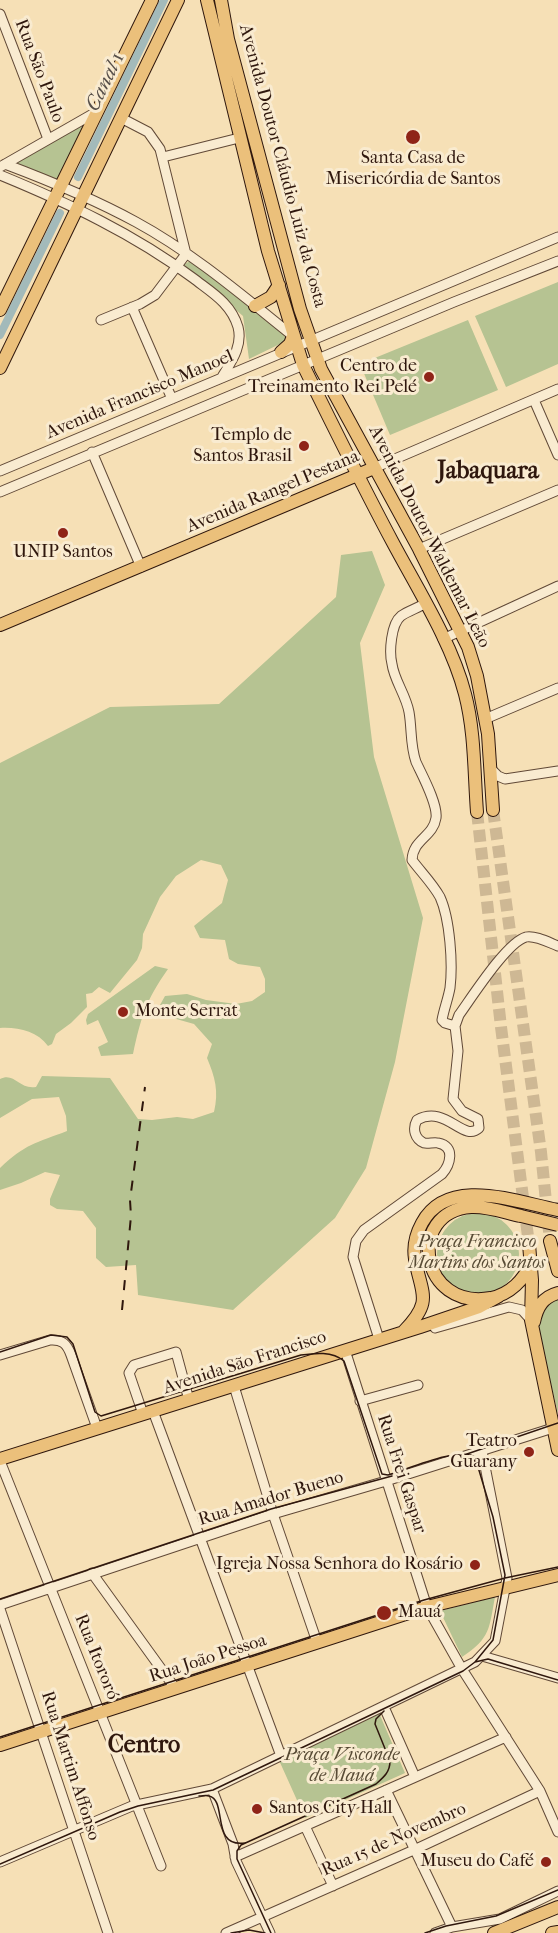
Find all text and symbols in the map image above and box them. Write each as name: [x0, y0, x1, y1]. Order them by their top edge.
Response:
street label: Rua São Paulo: [9, 16, 69, 126]
street label: Avenida Doutor Cláudio Luiz da Costa: [234, 22, 330, 310]
water label: Canal 1: [82, 49, 130, 115]
marker: Santa Casa de Misericórdia de Santos: [404, 128, 422, 146]
place label: Santa Casa de Misericórdia de Santos: [326, 148, 500, 190]
street label: Avenida Francisco Manoel: [43, 346, 237, 444]
place label: Centro de Treinamento Rei Pelé: [248, 356, 417, 398]
marker: Centro de Treinamento Rei Pelé: [422, 370, 436, 384]
street label: Avenida Doutor Waldemar Leão: [363, 422, 495, 652]
place label: Templo de Santos Brasil: [193, 425, 292, 468]
marker: Templo de Santos Brasil: [297, 439, 311, 453]
street label: Avenida Rangel Pestana: [183, 446, 363, 538]
district label: Jabaquara: [437, 458, 539, 486]
marker: UNIP Santos: [56, 526, 70, 540]
place label: UNIP Santos: [13, 542, 113, 564]
place label: Monte Serrat: [135, 1001, 238, 1023]
marker: Monte Serrat: [116, 1005, 130, 1019]
park label: Praça Francisco Martins dos Santos: [409, 1232, 545, 1274]
street label: Avenida São Francisco: [161, 1326, 329, 1400]
street label: Rua Frei Gaspar: [372, 1412, 430, 1536]
place label: Teatro Guarany: [450, 1431, 517, 1474]
marker: Teatro Guarany: [522, 1445, 536, 1459]
street label: Rua Amador Bueno: [196, 1467, 346, 1531]
place label: Igreja Nossa Senhora do Rosário: [216, 1554, 463, 1576]
marker: Igreja Nossa Senhora do Rosário: [468, 1558, 482, 1572]
place label: Mauá: [398, 1602, 441, 1624]
marker: Mauá: [375, 1604, 393, 1622]
street label: Rua Itororó: [69, 1611, 123, 1703]
street label: Rua João Pessoa: [147, 1630, 269, 1688]
street label: Rua Martim Affonso: [36, 1689, 104, 1843]
district label: Centro: [108, 1732, 180, 1760]
park label: Praça Visconde de Mauá: [285, 1745, 399, 1788]
place label: Santos City Hall: [269, 1798, 393, 1820]
street label: Rua 15 de Novembro: [318, 1798, 470, 1882]
marker: Santos City Hall: [250, 1802, 264, 1816]
place label: Museu do Café: [420, 1851, 534, 1873]
marker: Museu do Café: [539, 1855, 553, 1869]

